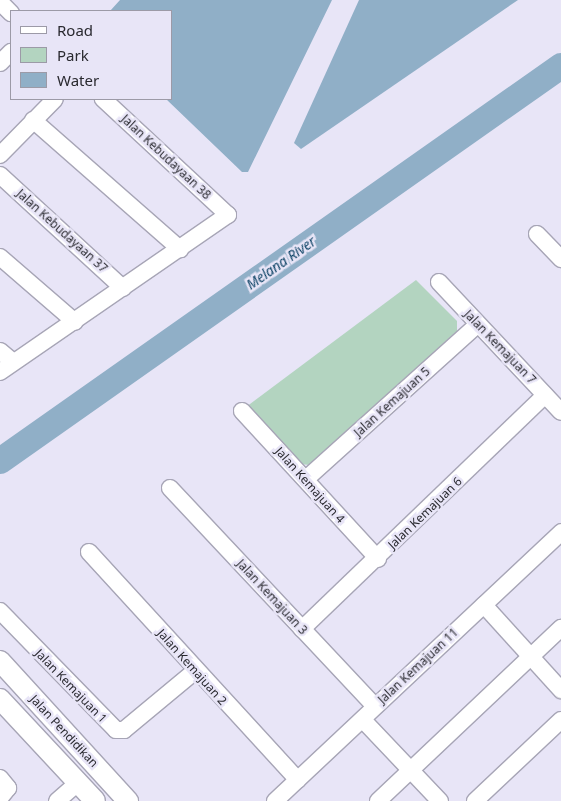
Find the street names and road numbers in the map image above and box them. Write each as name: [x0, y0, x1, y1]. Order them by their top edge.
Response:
street label: Jalan Kebudayaan 38: [118, 112, 214, 202]
street label: Jalan Kebudayaan 37: [14, 186, 110, 276]
street label: Jalan Kemajuan 7: [461, 307, 539, 387]
street label: Jalan Kemajuan 5: [351, 364, 433, 440]
street label: Jalan Kemajuan 4: [272, 444, 348, 526]
street label: Jalan Kemajuan 6: [385, 474, 465, 552]
street label: Jalan Kemajuan 3: [234, 557, 310, 637]
street label: Jalan Kemajuan 11: [375, 625, 461, 707]
street label: Jalan Kemajuan 2: [154, 626, 230, 708]
street label: Jalan Kemajuan 1: [32, 646, 110, 726]
street label: Jalan Pendidikan: [27, 692, 101, 770]

